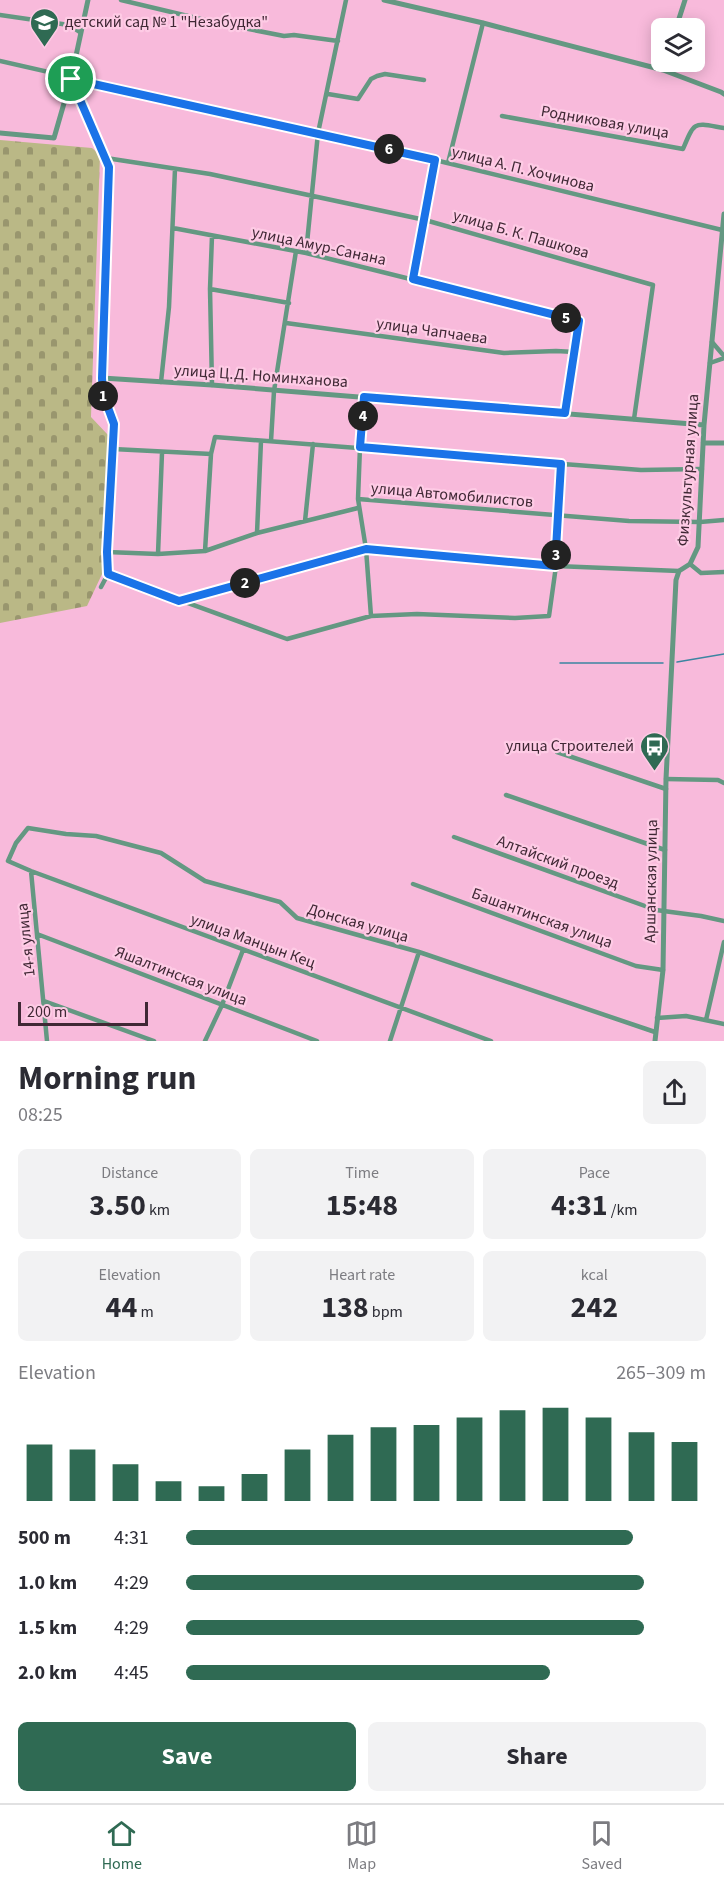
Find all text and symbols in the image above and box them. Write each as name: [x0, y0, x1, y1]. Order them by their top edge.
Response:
school or university icon: детский сад № 1 "Незабудка": [28, 6, 60, 48]
place label: детский сад № 1 "Незабудка": [65, 11, 268, 33]
map controls: [651, 18, 705, 72]
button: layers: [651, 18, 705, 72]
pin: [45, 53, 96, 104]
icon: arrive: [54, 62, 87, 95]
street label: Родниковая улица: [539, 100, 671, 144]
pin: 6: [374, 134, 404, 164]
text: 6: [385, 138, 393, 160]
street label: улица А. П. Хочинова: [449, 141, 597, 197]
street label: улица Б. К. Пашкова: [450, 204, 592, 264]
street label: улица Амур-Санана: [250, 221, 388, 271]
pin: 5: [551, 303, 581, 333]
text: 5: [562, 307, 570, 329]
street label: улица Чапчаева: [375, 312, 489, 350]
street label: улица Ц.Д. Номинханова: [173, 359, 349, 393]
pin: 1: [88, 381, 118, 411]
text: 1: [99, 385, 107, 407]
street label: Физкультурная улица: [672, 393, 704, 547]
pin: 4: [348, 401, 378, 431]
text: 4: [359, 405, 367, 427]
street label: улица Автомобилистов: [370, 477, 534, 513]
pin: 3: [541, 540, 571, 570]
text: 3: [552, 544, 560, 566]
pin: 2: [230, 568, 260, 598]
text: 2: [241, 572, 249, 594]
bus stop icon: улица Строителей: [639, 730, 671, 772]
place label: улица Строителей: [506, 735, 634, 757]
street label: Аршанская улица: [639, 819, 663, 943]
street label: Алтайский проезд: [494, 830, 622, 894]
street label: Башантинская улица: [469, 882, 615, 954]
street label: Донская улица: [305, 898, 411, 948]
street label: 14-я улица: [11, 902, 41, 978]
street label: улица Манцын Кец: [187, 908, 319, 974]
street label: Яшалтинская улица: [112, 941, 250, 1011]
scale bar: [18, 999, 148, 1026]
text: 200 m: [27, 1001, 67, 1023]
text: Morning run: [18, 1055, 196, 1102]
button: share: [643, 1061, 706, 1124]
text: 08:25: [18, 1101, 63, 1129]
text: Distance: [101, 1162, 158, 1184]
text: Time: [345, 1162, 379, 1184]
text: Pace: [579, 1162, 610, 1184]
text: 3.50: [89, 1184, 146, 1227]
text: 15:48: [326, 1184, 398, 1227]
text: 4:31: [551, 1184, 608, 1227]
text: km: [146, 1199, 170, 1221]
text: /km: [608, 1199, 638, 1221]
text: Elevation: [99, 1264, 161, 1286]
text: Heart rate: [329, 1264, 395, 1286]
text: kcal: [581, 1264, 608, 1286]
text: 44: [106, 1286, 137, 1329]
text: 138: [321, 1286, 369, 1329]
text: 242: [571, 1286, 618, 1329]
text: m: [137, 1301, 154, 1323]
text: bpm: [369, 1301, 403, 1323]
text: Elevation: [18, 1359, 96, 1387]
text: 265–309 m: [616, 1359, 706, 1387]
text: 500 m: [18, 1524, 71, 1552]
text: 4:31: [114, 1524, 149, 1552]
text: 1.0 km: [18, 1569, 77, 1597]
text: 4:29: [114, 1569, 149, 1597]
text: 1.5 km: [18, 1614, 77, 1642]
text: 4:29: [114, 1614, 149, 1642]
text: 2.0 km: [18, 1659, 77, 1687]
text: 4:45: [114, 1659, 149, 1687]
button: Save: [18, 1722, 356, 1791]
button: Share: [368, 1722, 706, 1791]
tab: Home: [102, 1817, 142, 1875]
tab: Map: [345, 1817, 378, 1875]
tab: Saved: [582, 1817, 622, 1875]

